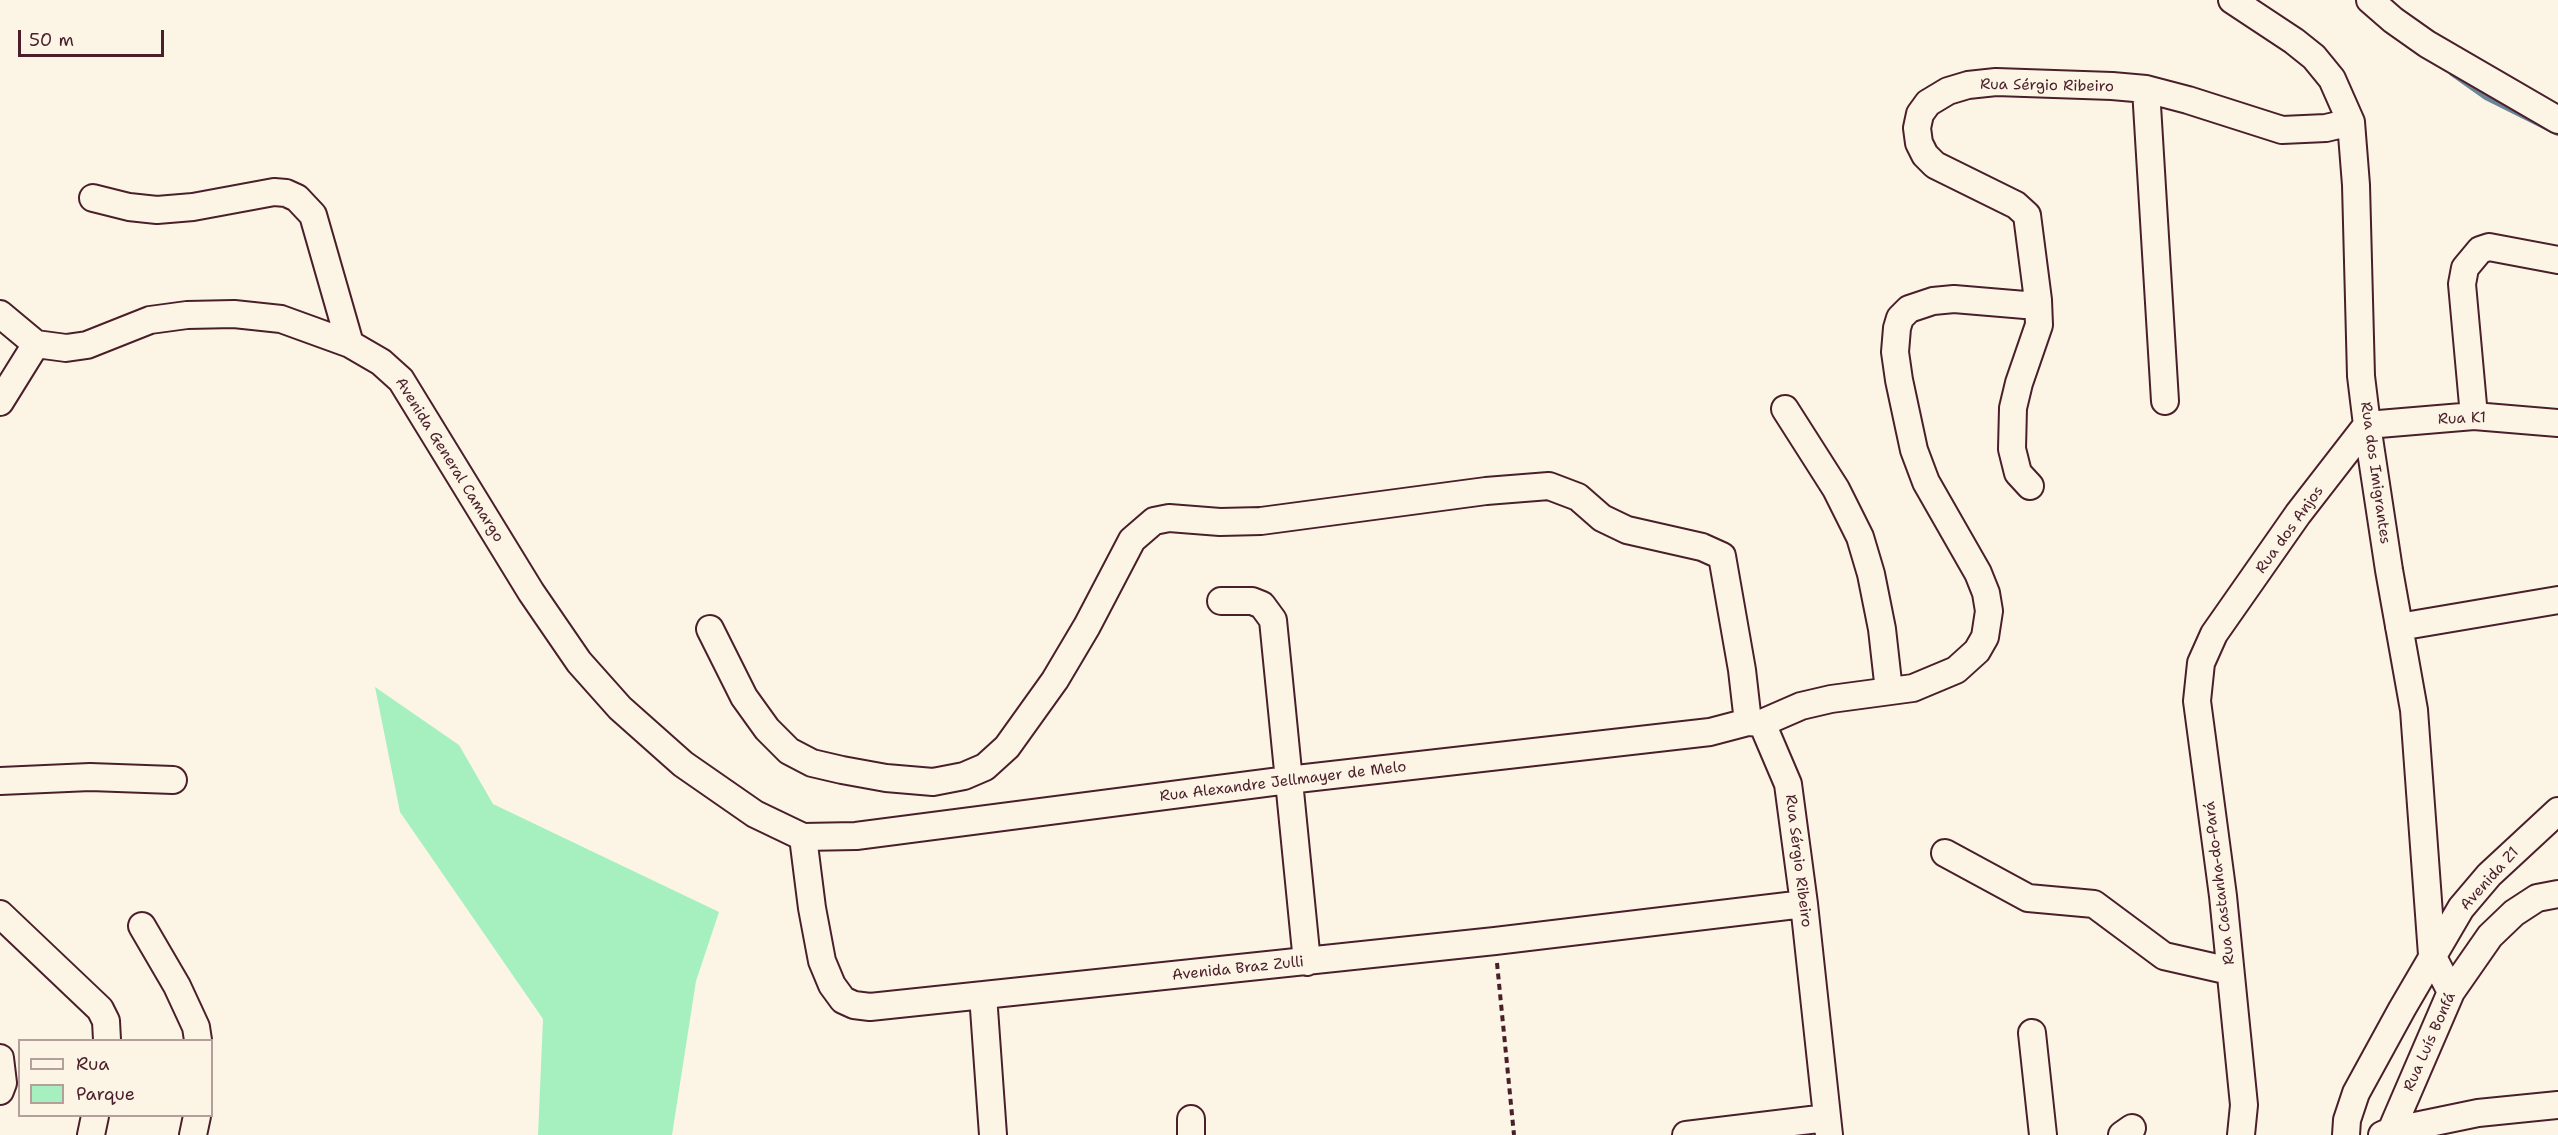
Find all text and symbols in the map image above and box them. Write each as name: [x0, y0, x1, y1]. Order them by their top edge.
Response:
scale bar: [21, 18, 166, 56]
text: 50 m: [29, 28, 74, 52]
street label: Rua Sérgio Ribeiro: [1980, 76, 2114, 96]
street label: Avenida General Camargo: [391, 374, 507, 546]
street label: Rua dos Imigrantes: [2356, 401, 2394, 545]
street label: Rua K1: [2438, 409, 2486, 429]
street label: Rua dos Anjos: [2252, 483, 2328, 577]
street label: Rua Alexandre Jellmayer de Melo: [1159, 758, 1407, 806]
street label: Rua Sérgio Ribeiro: [1781, 794, 1815, 928]
street label: Rua Castanha-do-Pará: [2201, 800, 2239, 966]
street label: Avenida Z1: [2457, 844, 2523, 914]
street label: Avenida Braz Zulli: [1171, 953, 1305, 985]
street label: Rua Luís Bonfá: [2400, 990, 2460, 1094]
legend: [18, 1039, 213, 1117]
text: Rua: [76, 1052, 109, 1076]
text: Parque: [76, 1082, 135, 1106]

